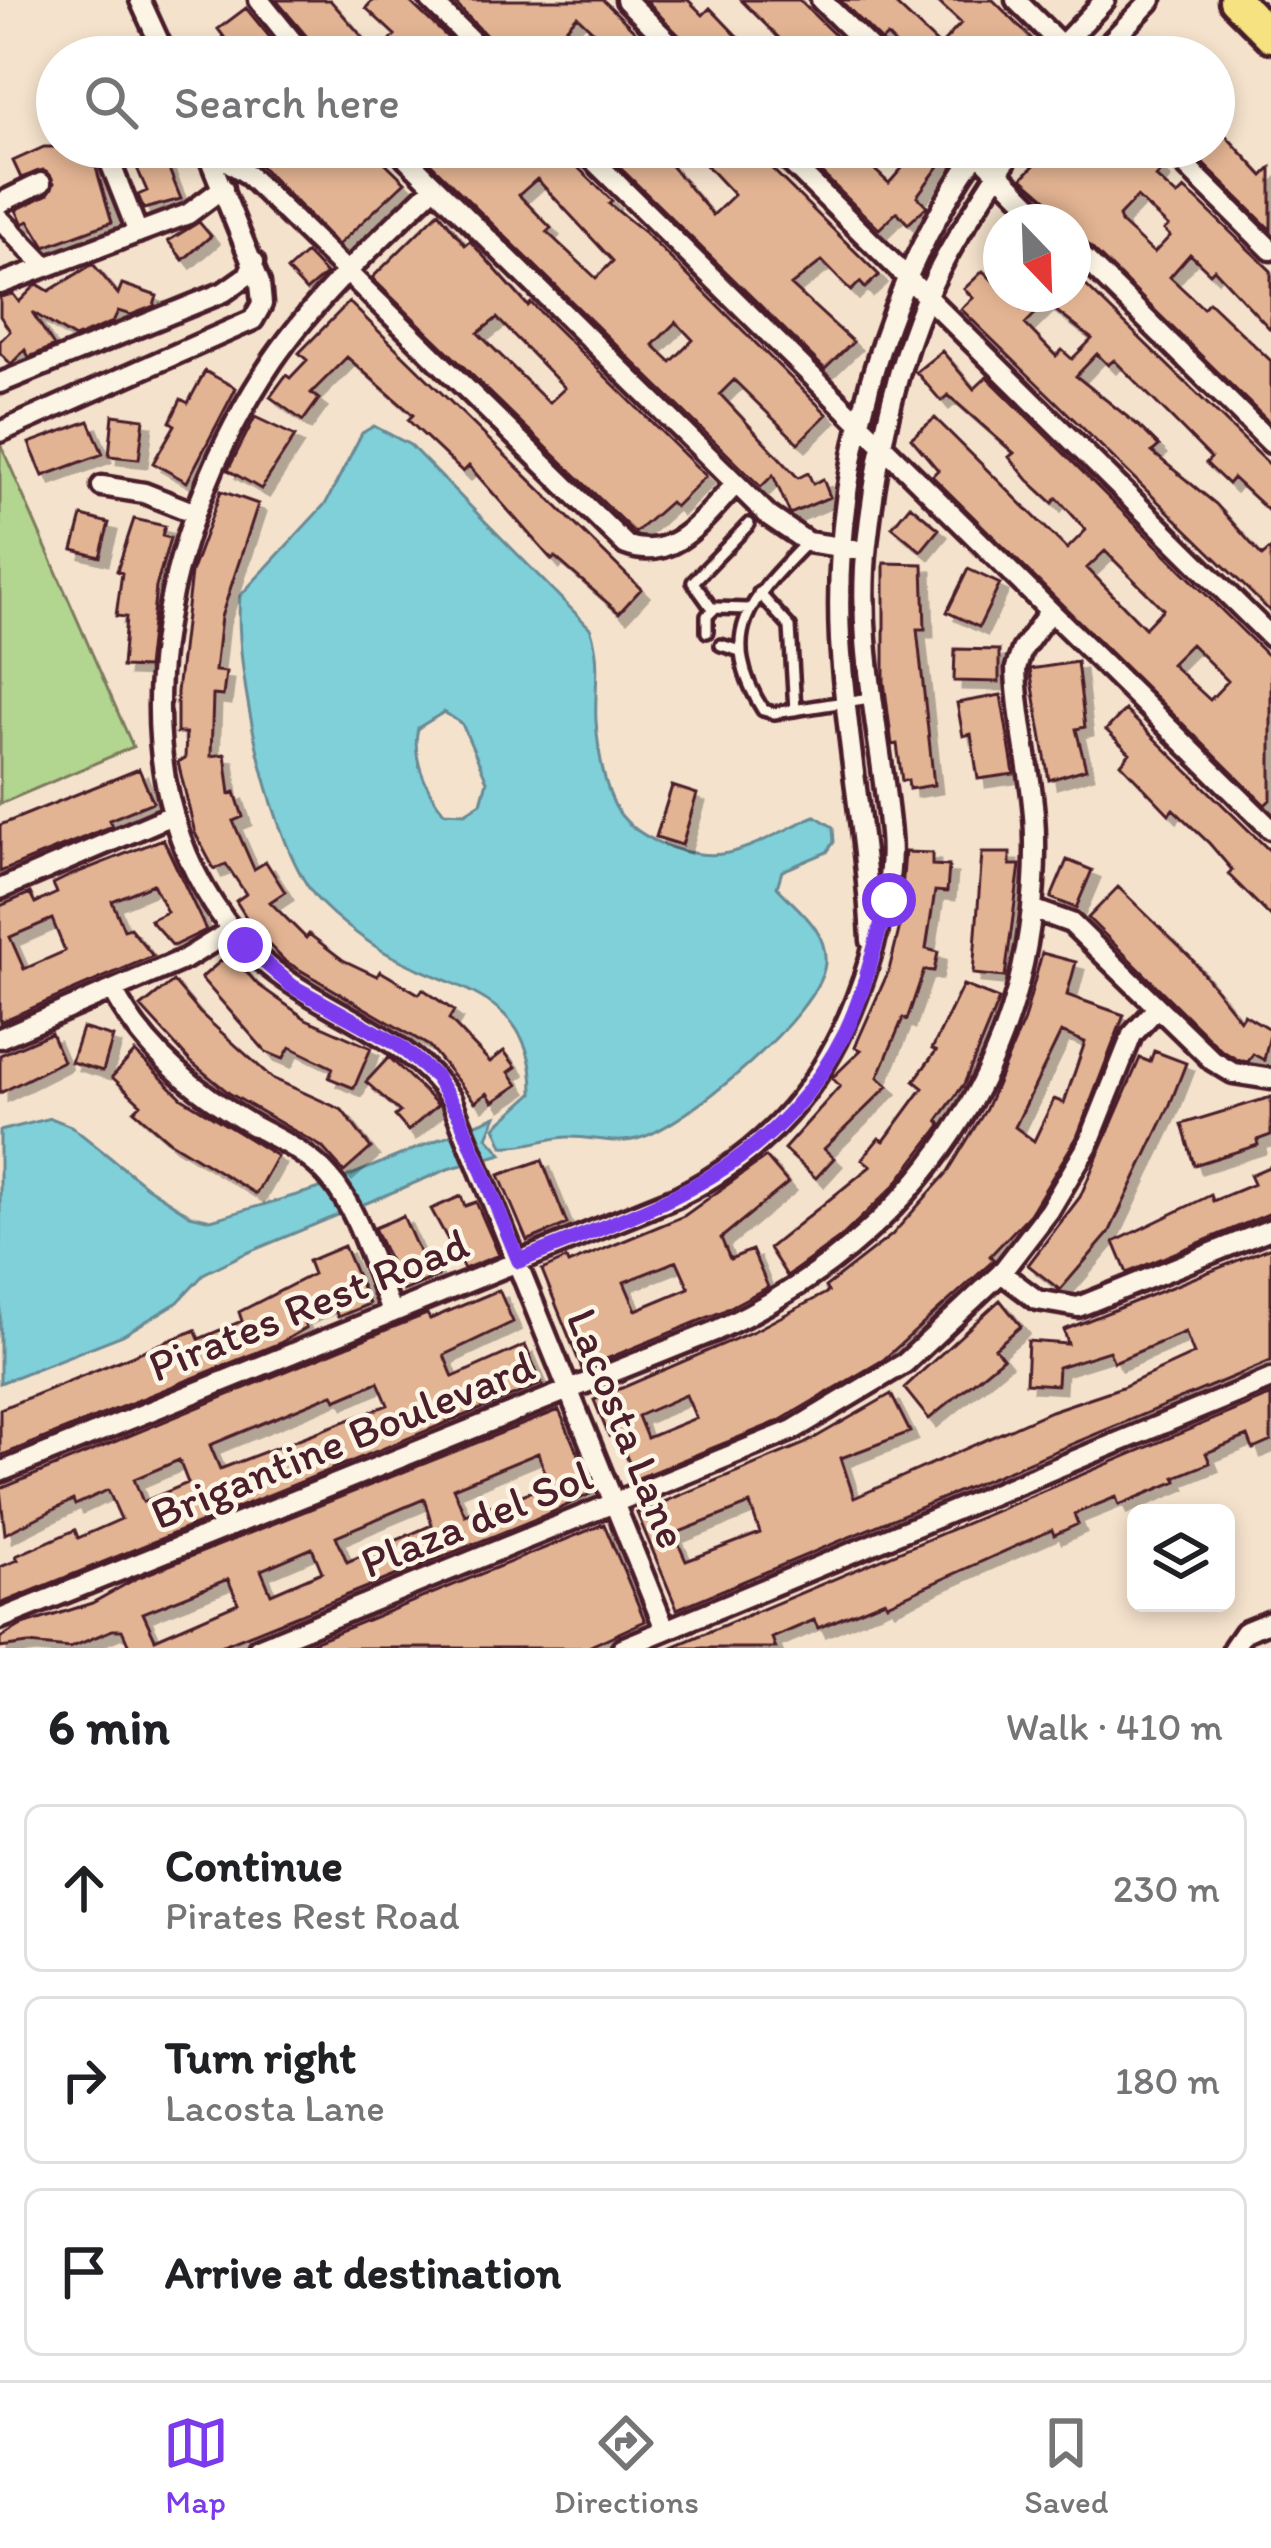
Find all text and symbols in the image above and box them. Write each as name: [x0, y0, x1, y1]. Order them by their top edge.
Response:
search box: [36, 36, 1235, 168]
icon: search: [78, 69, 144, 135]
text: Search here: [174, 75, 400, 129]
north arrow: [983, 204, 1091, 312]
route start: [862, 873, 916, 927]
route end: [218, 918, 272, 972]
street label: Pirates Rest Road: [140, 1215, 476, 1393]
street label: Lacosta Lane: [555, 1300, 701, 1556]
street label: Brigantine Boulevard: [143, 1337, 541, 1541]
street label: Plaza del Sol: [352, 1447, 600, 1589]
map controls: [1127, 1504, 1235, 1612]
button: layers: [1127, 1504, 1235, 1612]
text: 6 min: [48, 1696, 170, 1757]
text: Walk · 410 m: [1006, 1703, 1223, 1750]
text: Continue: [165, 1838, 343, 1892]
icon: ahead: [51, 1855, 117, 1921]
text: 230 m: [1113, 1865, 1220, 1912]
text: Pirates Rest Road: [165, 1892, 460, 1939]
text: Turn right: [165, 2030, 356, 2084]
icon: right: [51, 2047, 117, 2113]
text: 180 m: [1115, 2057, 1220, 2104]
text: Lacosta Lane: [165, 2084, 385, 2131]
icon: arrive: [51, 2239, 117, 2305]
text: Arrive at destination: [165, 2245, 561, 2299]
tab: Map: [163, 2410, 229, 2521]
tab: Directions: [554, 2410, 699, 2521]
tab: Saved: [1024, 2410, 1108, 2521]

